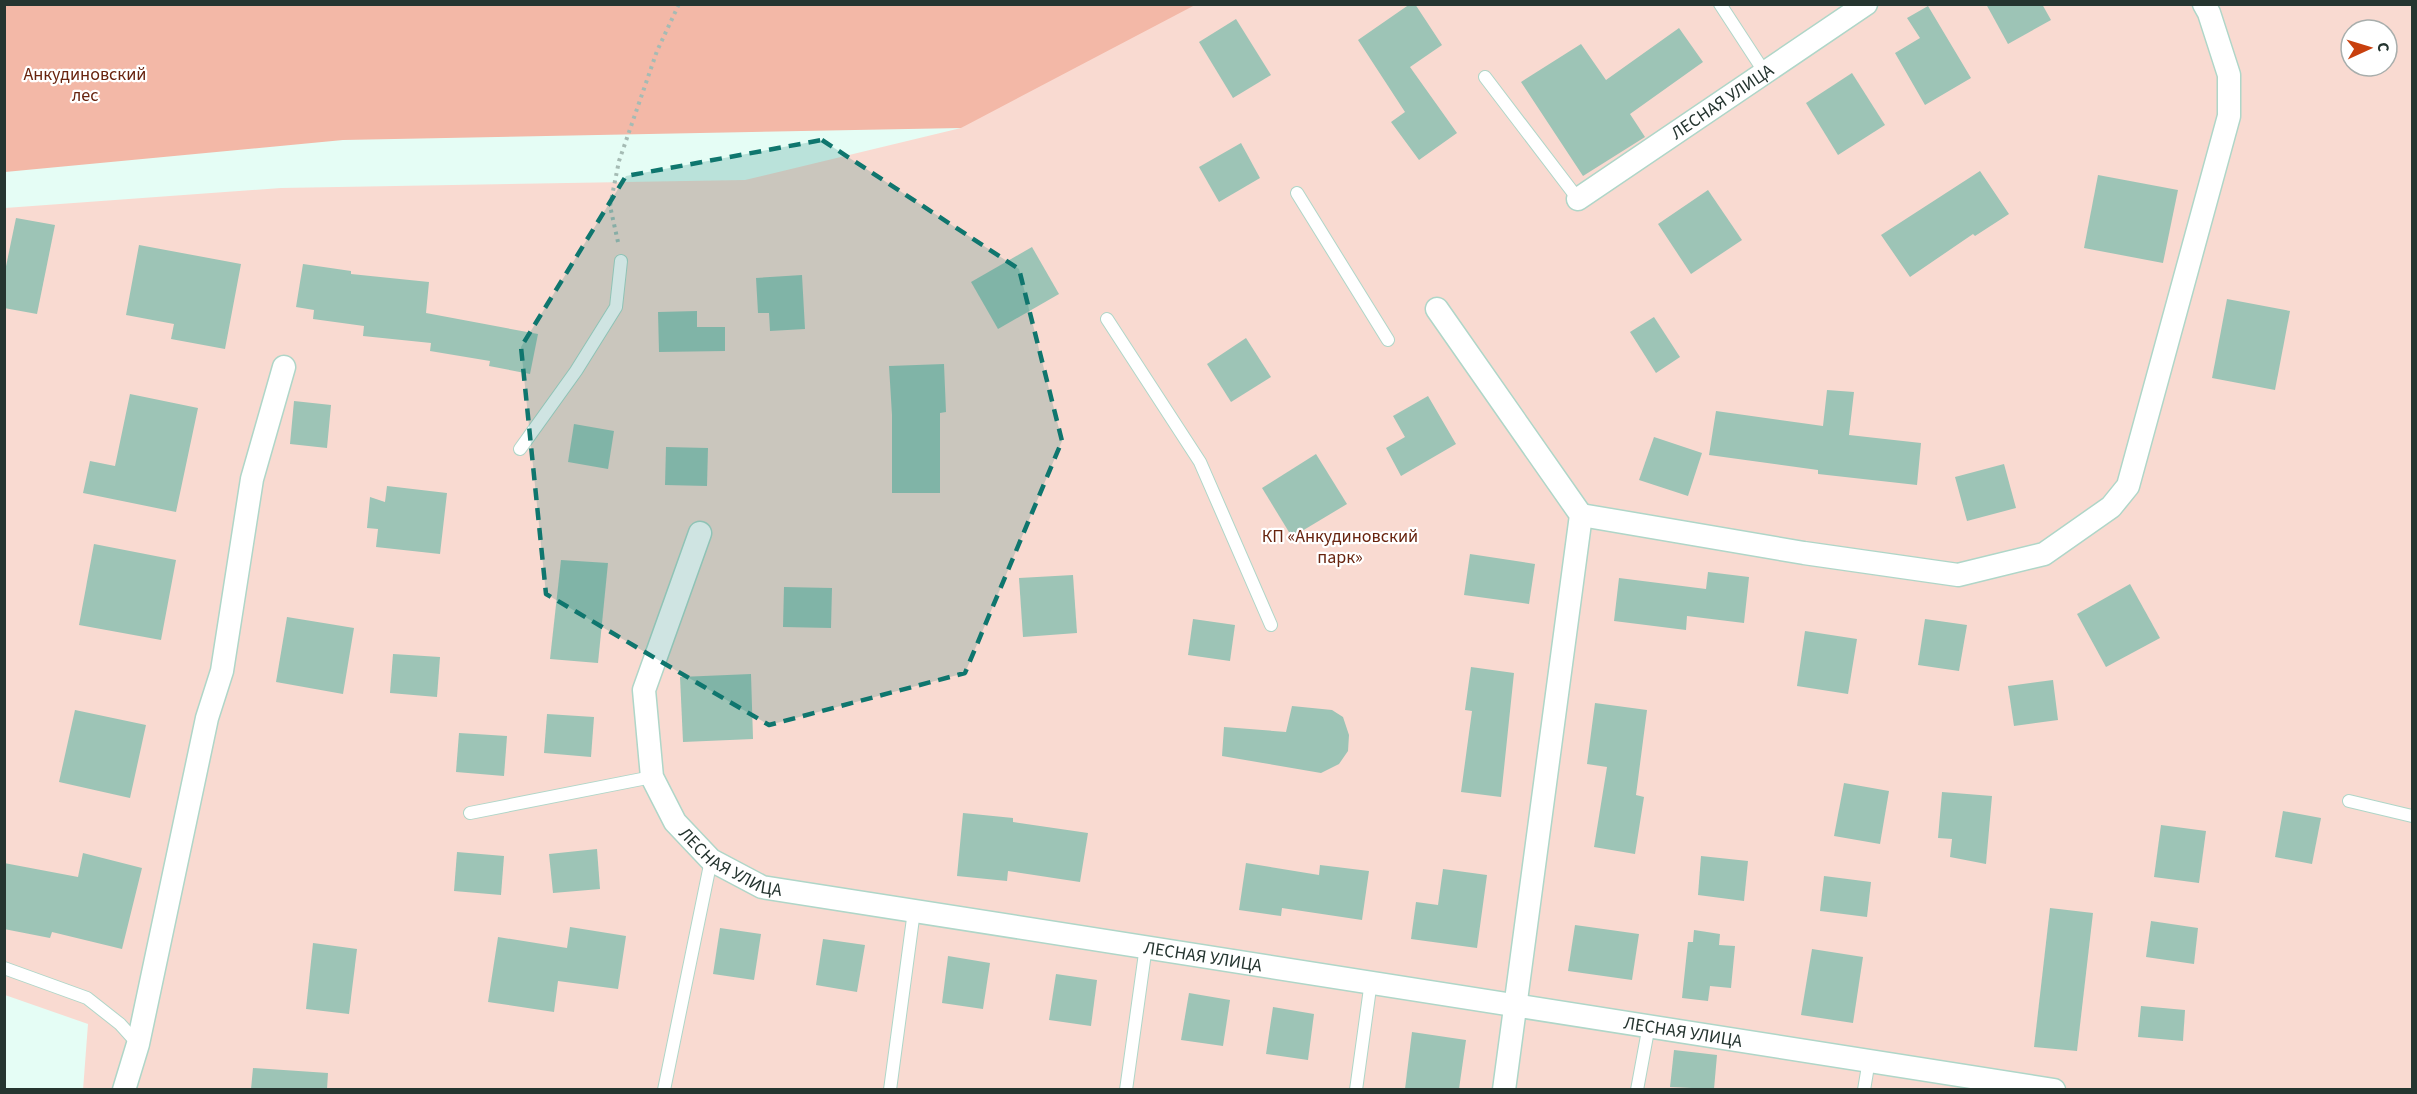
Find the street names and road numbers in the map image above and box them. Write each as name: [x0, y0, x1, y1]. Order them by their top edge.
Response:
street label: ЛЕСНАЯ УЛИЦА: [1666, 57, 1779, 145]
street label: ЛЕСНАЯ УЛИЦА: [673, 821, 784, 902]
street label: ЛЕСНАЯ УЛИЦА: [1142, 935, 1264, 978]
street label: ЛЕСНАЯ УЛИЦА: [1622, 1010, 1744, 1053]

